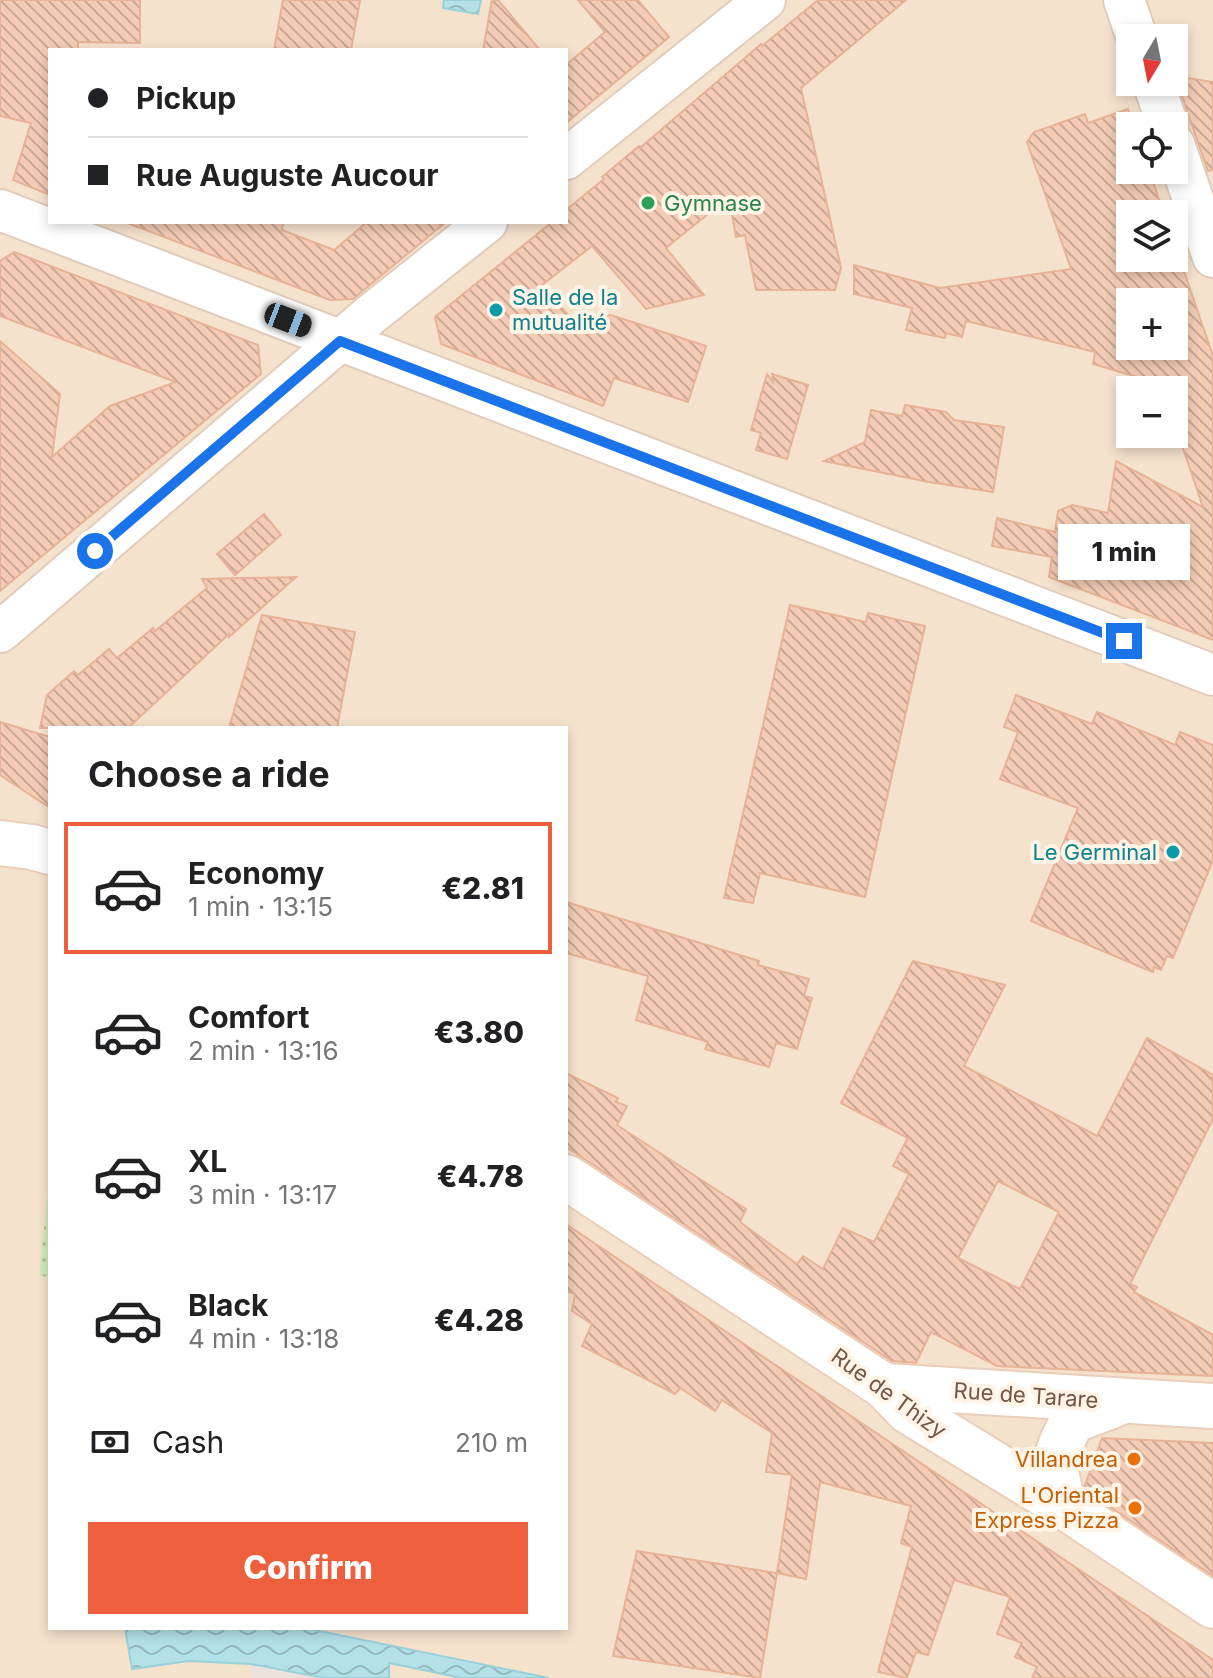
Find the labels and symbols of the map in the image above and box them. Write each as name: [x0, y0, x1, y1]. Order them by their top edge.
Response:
north arrow: [1116, 24, 1188, 96]
place label: Gymnase: [664, 190, 762, 216]
marker: Gymnase: [639, 194, 657, 212]
place label: Salle de la mutualité: [512, 284, 618, 335]
car: [261, 300, 315, 340]
marker: Salle de la mutualité: [487, 301, 505, 319]
callout: 1 min: [1058, 525, 1190, 581]
route start: [77, 533, 113, 569]
route end: [1106, 623, 1142, 659]
place label: Le Germinal: [1032, 839, 1157, 865]
marker: Le Germinal: [1164, 843, 1182, 861]
street label: Rue de Thizy: [826, 1343, 952, 1443]
street label: Rue de Tarare: [953, 1377, 1099, 1413]
place label: Villandrea: [1015, 1446, 1118, 1472]
marker: Villandrea: [1125, 1450, 1143, 1468]
place label: L'Oriental Express Pizza: [974, 1482, 1119, 1533]
marker: L'Oriental Express Pizza: [1126, 1499, 1144, 1517]

